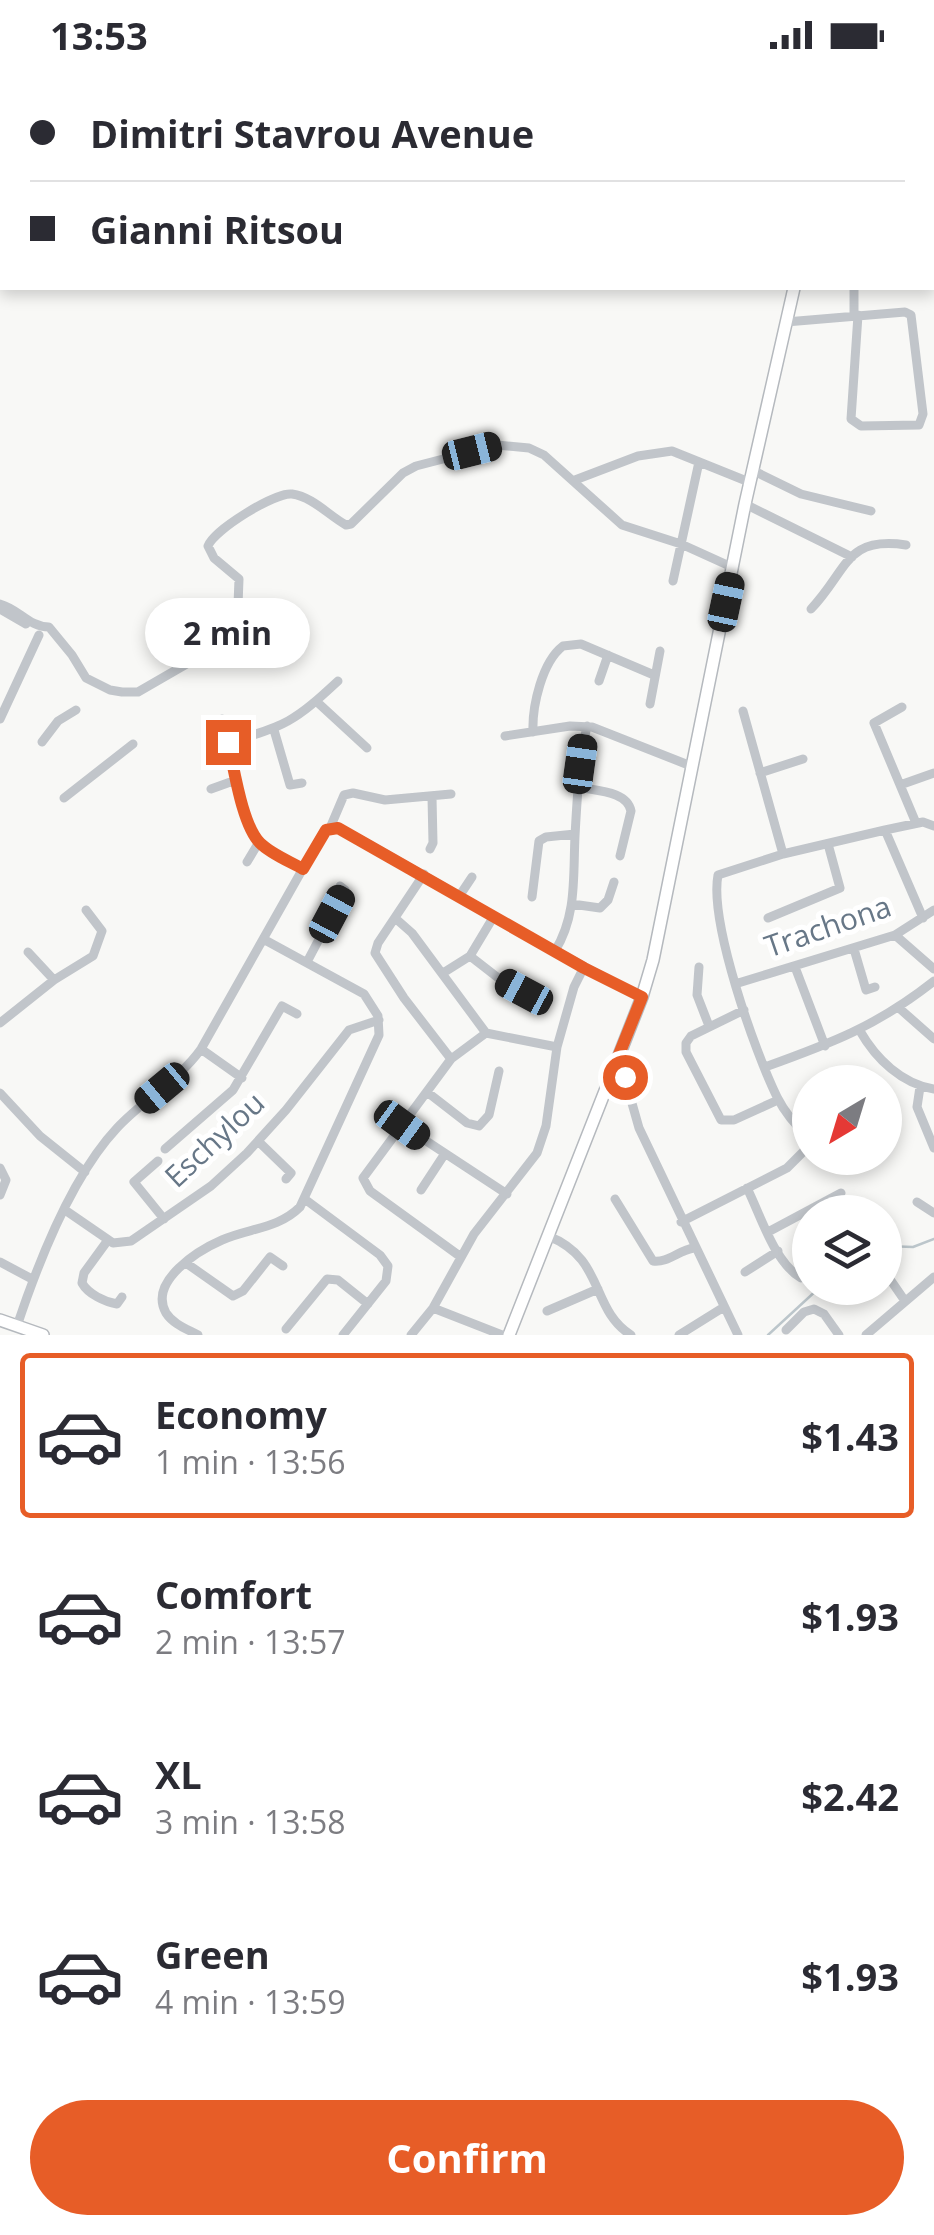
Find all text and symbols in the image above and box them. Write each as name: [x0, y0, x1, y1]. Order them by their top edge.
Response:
text: 13:53: [50, 9, 148, 61]
text: Dimitri Stavrou Avenue: [90, 107, 534, 159]
text: Gianni Ritsou: [90, 203, 344, 255]
car: [439, 429, 505, 473]
car: [705, 570, 747, 634]
callout: 2 min: [146, 597, 310, 667]
text: 2 min: [183, 611, 272, 654]
route end: [206, 720, 251, 765]
car: [561, 732, 599, 796]
car: [305, 880, 359, 948]
street label: Trachona: [759, 885, 896, 966]
car: [490, 965, 558, 1019]
route start: [603, 1055, 648, 1100]
car: [129, 1057, 195, 1119]
north arrow: [792, 1065, 902, 1175]
map controls: [792, 1065, 902, 1305]
street label: Eschylou: [155, 1082, 273, 1196]
car: [369, 1095, 435, 1155]
button: layers: [792, 1195, 902, 1305]
text: Economy: [155, 1388, 327, 1440]
icon: car: [35, 1391, 125, 1481]
text: $1.43: [801, 1410, 899, 1462]
text: 1 min · 13:56: [155, 1440, 346, 1483]
text: Comfort: [155, 1568, 312, 1620]
icon: car: [35, 1571, 125, 1661]
text: $1.93: [801, 1590, 899, 1642]
text: 2 min · 13:57: [155, 1620, 346, 1663]
text: XL: [155, 1748, 202, 1800]
icon: car: [35, 1751, 125, 1841]
text: $2.42: [801, 1770, 899, 1822]
text: 3 min · 13:58: [155, 1800, 346, 1843]
text: Green: [155, 1928, 270, 1980]
icon: car: [35, 1931, 125, 2021]
text: $1.93: [801, 1950, 899, 2002]
text: 4 min · 13:59: [155, 1980, 346, 2023]
button: Confirm: [30, 2100, 904, 2215]

